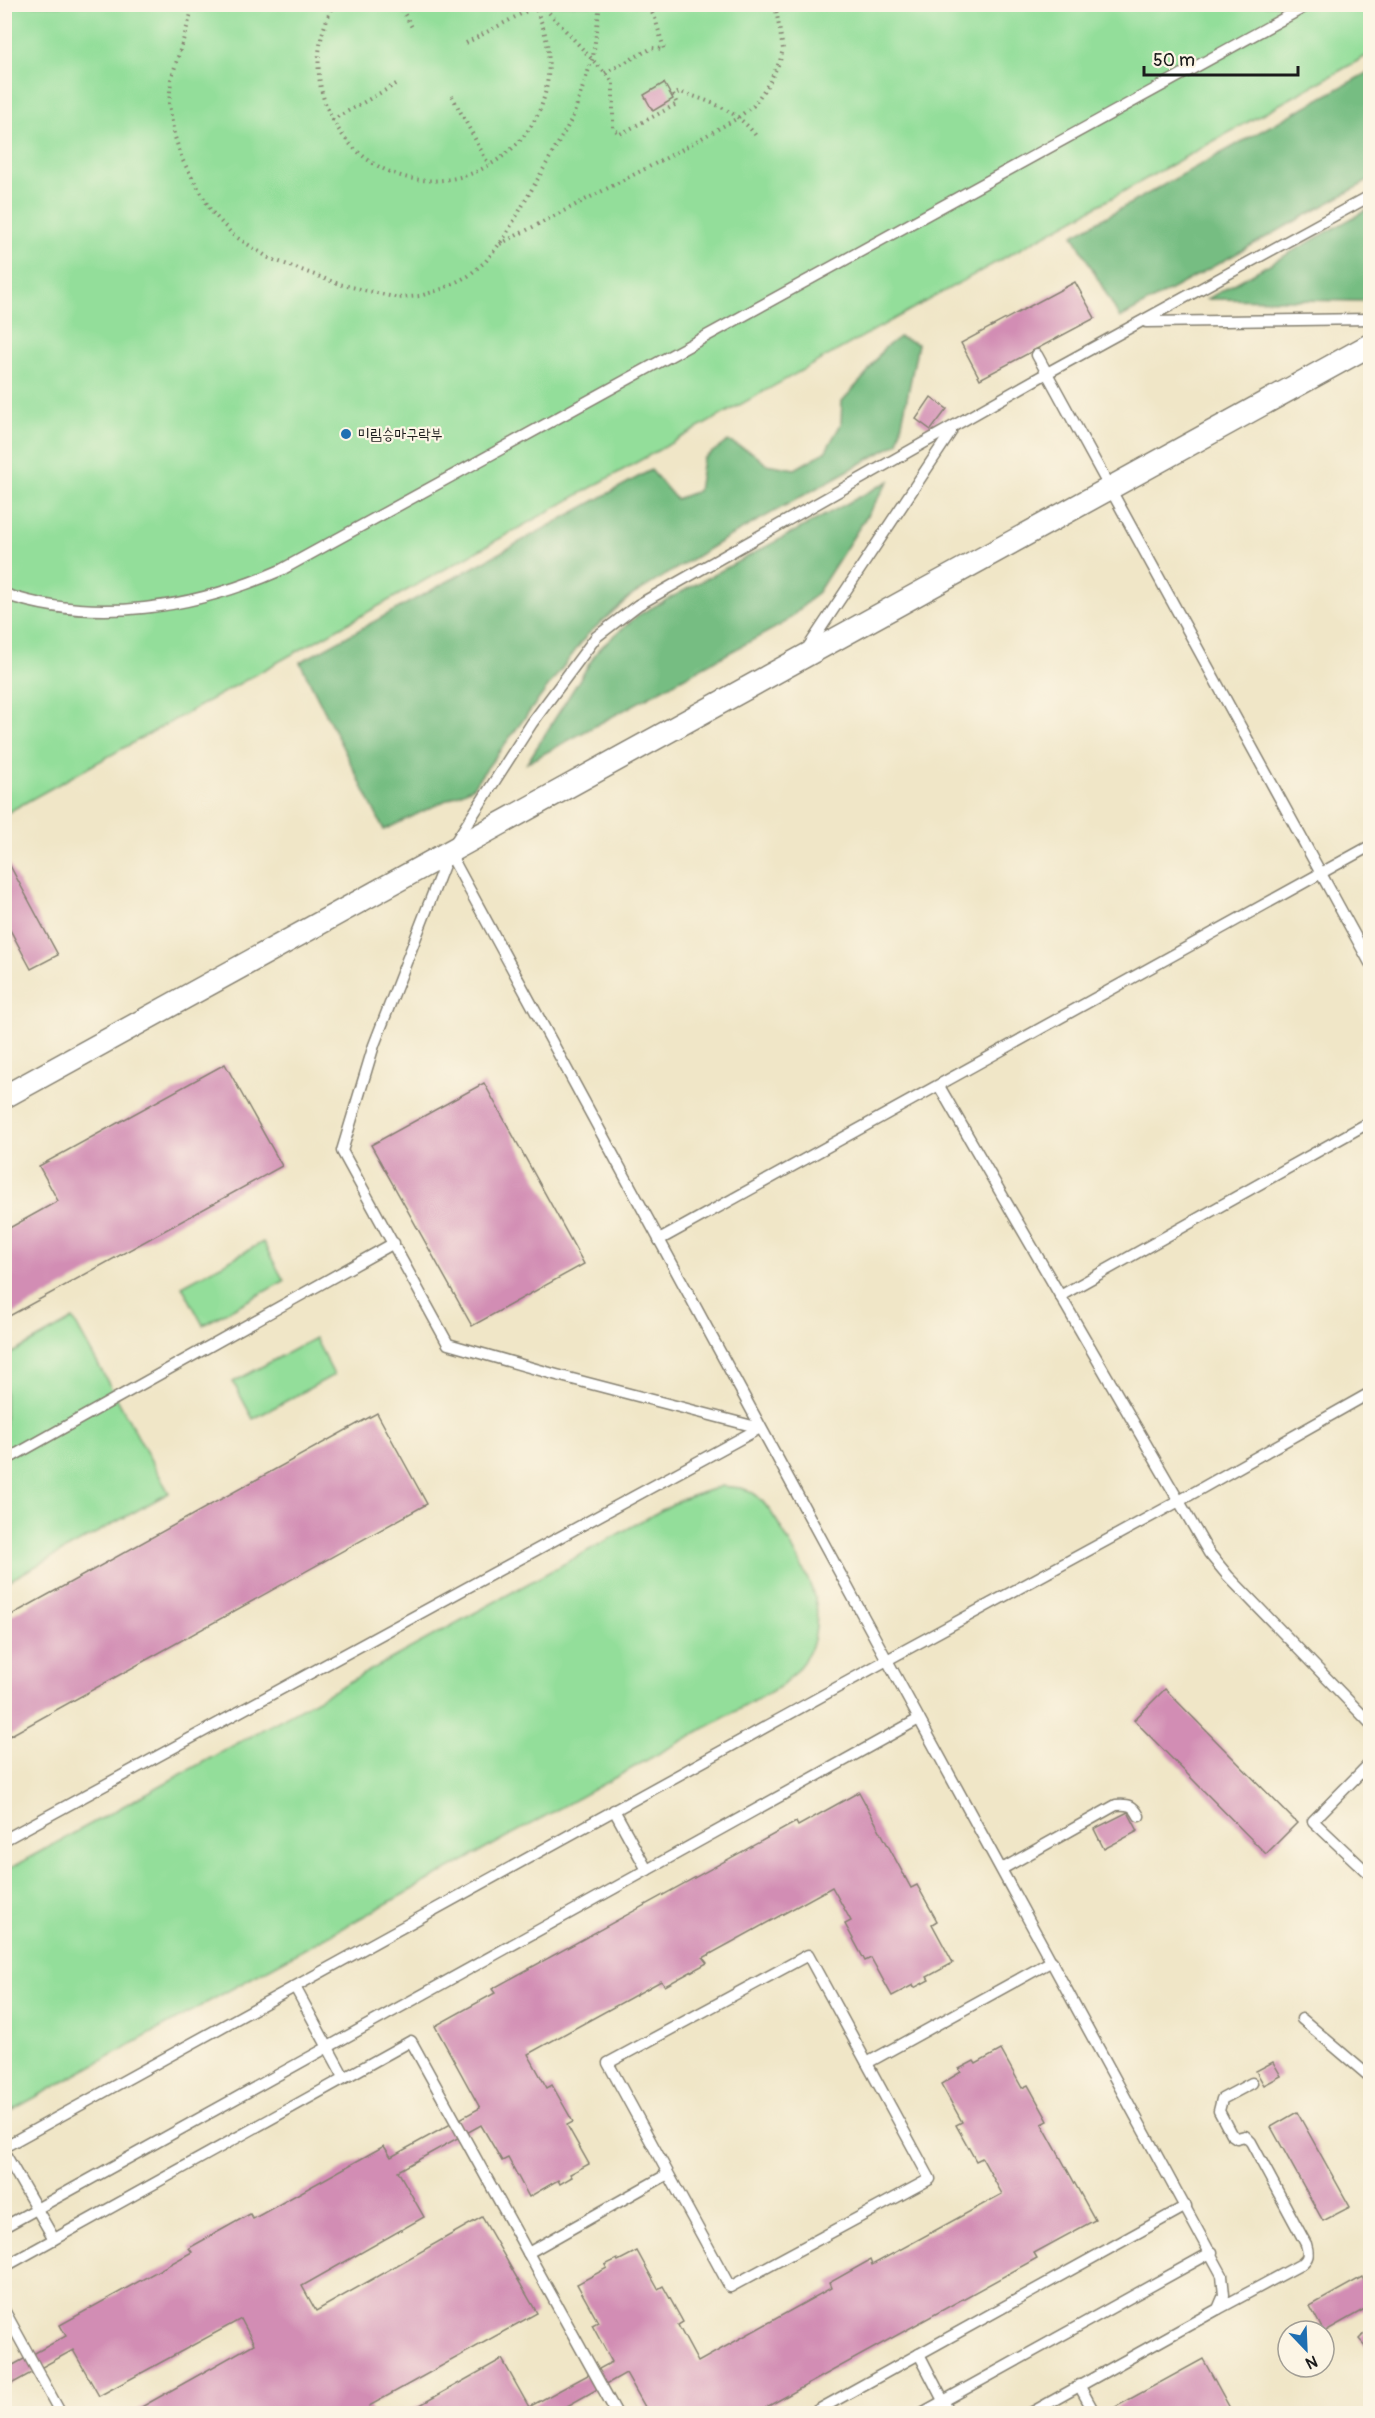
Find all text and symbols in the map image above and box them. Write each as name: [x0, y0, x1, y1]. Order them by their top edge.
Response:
scale bar: [1144, 39, 1298, 77]
text: 50 m: [1153, 49, 1195, 72]
place label: 미림승마구락부: [358, 425, 443, 444]
marker: 미림승마구락부: [339, 427, 353, 441]
north arrow: [1276, 2319, 1336, 2379]
text: N: [1302, 2351, 1320, 2373]

